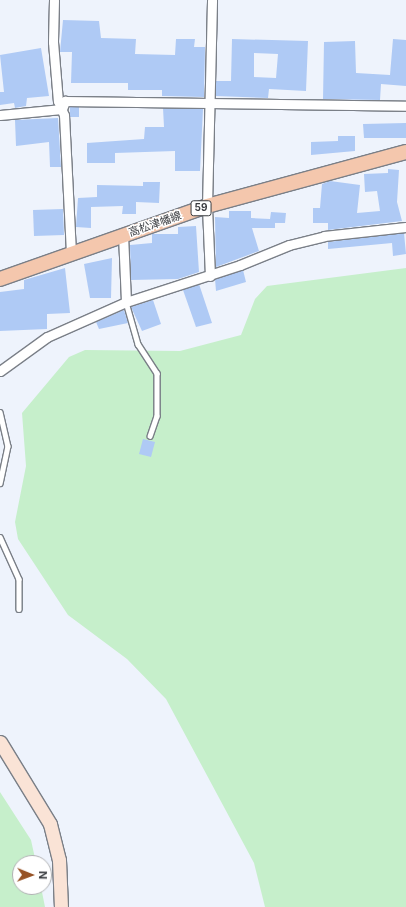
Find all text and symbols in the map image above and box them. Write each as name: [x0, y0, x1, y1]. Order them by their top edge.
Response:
road number: 59: [190, 200, 212, 216]
street label: 高松津幡線: [127, 209, 183, 239]
north arrow: [12, 855, 52, 895]
text: N: [36, 871, 50, 880]

